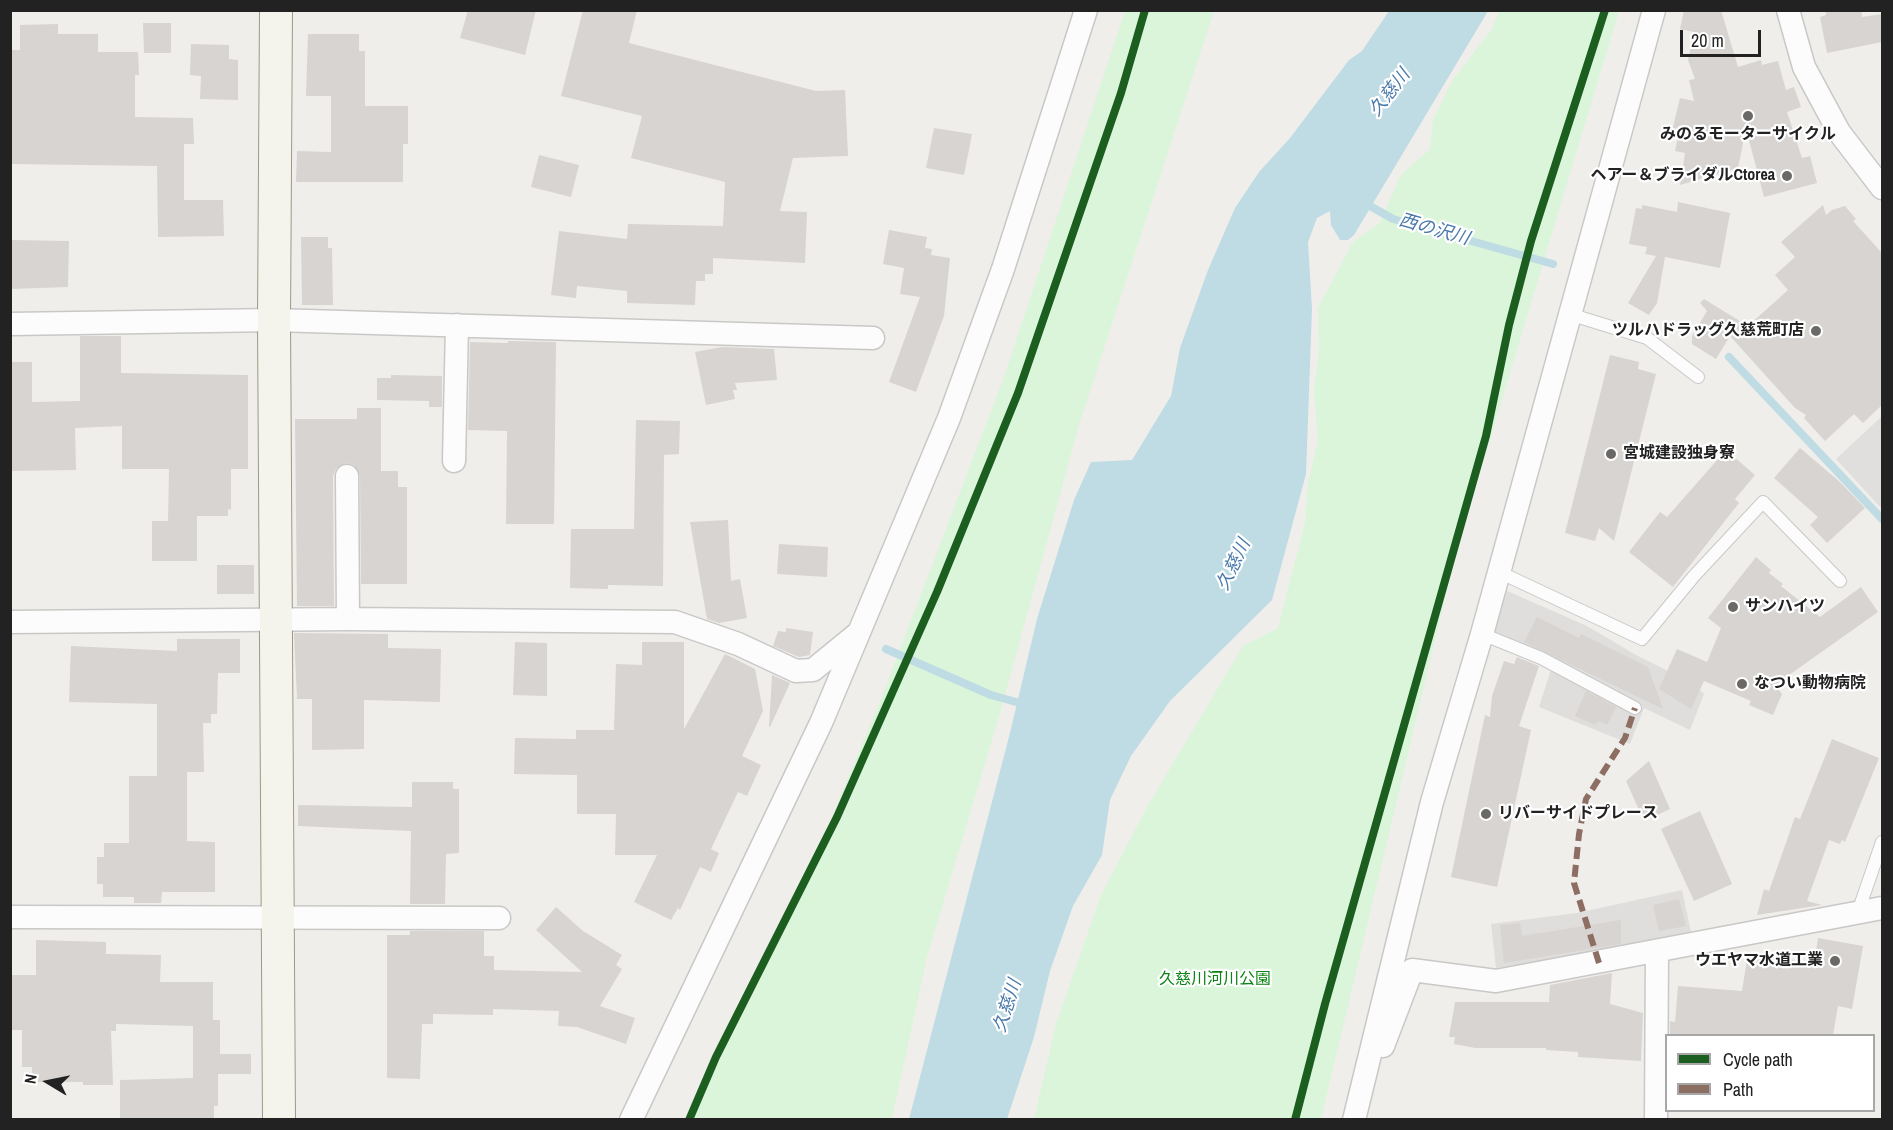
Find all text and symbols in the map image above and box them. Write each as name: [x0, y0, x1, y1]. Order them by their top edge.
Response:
scale bar: [1683, 18, 1764, 56]
text: 20 m: [1691, 28, 1724, 53]
water label: 久慈川: [1365, 65, 1415, 121]
marker: みのるモーターサイクル: [1741, 109, 1755, 123]
place label: みのるモーターサイクル: [1660, 125, 1836, 145]
place label: ヘアー＆ブライダルCtorea: [1590, 166, 1775, 186]
marker: ヘアー＆ブライダルCtorea: [1780, 169, 1794, 183]
water label: 西の沢川: [1396, 210, 1472, 250]
place label: ツルハドラッグ久慈荒町店: [1612, 321, 1804, 341]
marker: ツルハドラッグ久慈荒町店: [1809, 324, 1823, 338]
place label: 宮城建設独身寮: [1623, 444, 1735, 464]
marker: 宮城建設独身寮: [1604, 447, 1618, 461]
water label: 久慈川: [1212, 536, 1256, 594]
place label: サンハイツ: [1745, 597, 1825, 617]
marker: サンハイツ: [1726, 600, 1740, 614]
place label: なつい動物病院: [1754, 674, 1866, 694]
marker: なつい動物病院: [1735, 677, 1749, 691]
place label: リバーサイドプレース: [1498, 804, 1658, 824]
marker: リバーサイドプレース: [1479, 807, 1493, 821]
place label: ウエヤマ水道工業: [1695, 951, 1823, 971]
marker: ウエヤマ水道工業: [1828, 954, 1842, 968]
park label: 久慈川河川公園: [1159, 970, 1271, 990]
water label: 久慈川: [989, 977, 1027, 1035]
legend: [1665, 1034, 1875, 1112]
text: Cycle path: [1723, 1047, 1793, 1072]
north arrow: [18, 1052, 78, 1112]
text: N: [19, 1072, 42, 1085]
text: Path: [1723, 1077, 1753, 1102]

